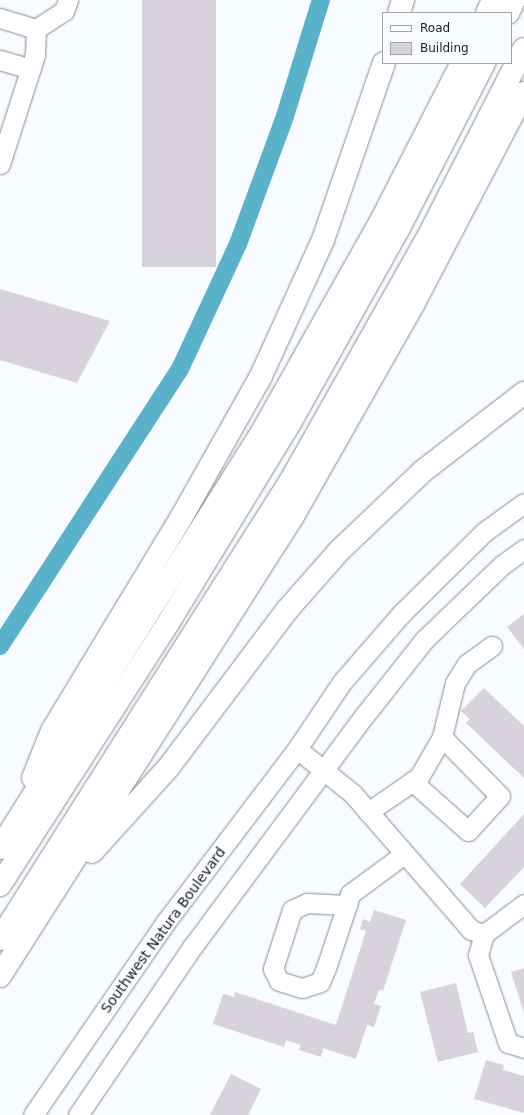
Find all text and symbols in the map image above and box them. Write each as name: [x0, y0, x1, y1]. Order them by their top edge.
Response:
legend: [382, 12, 512, 64]
text: Road: [420, 21, 450, 35]
text: Building: [420, 41, 469, 55]
street label: Southwest Natura Boulevard: [97, 844, 229, 1016]

